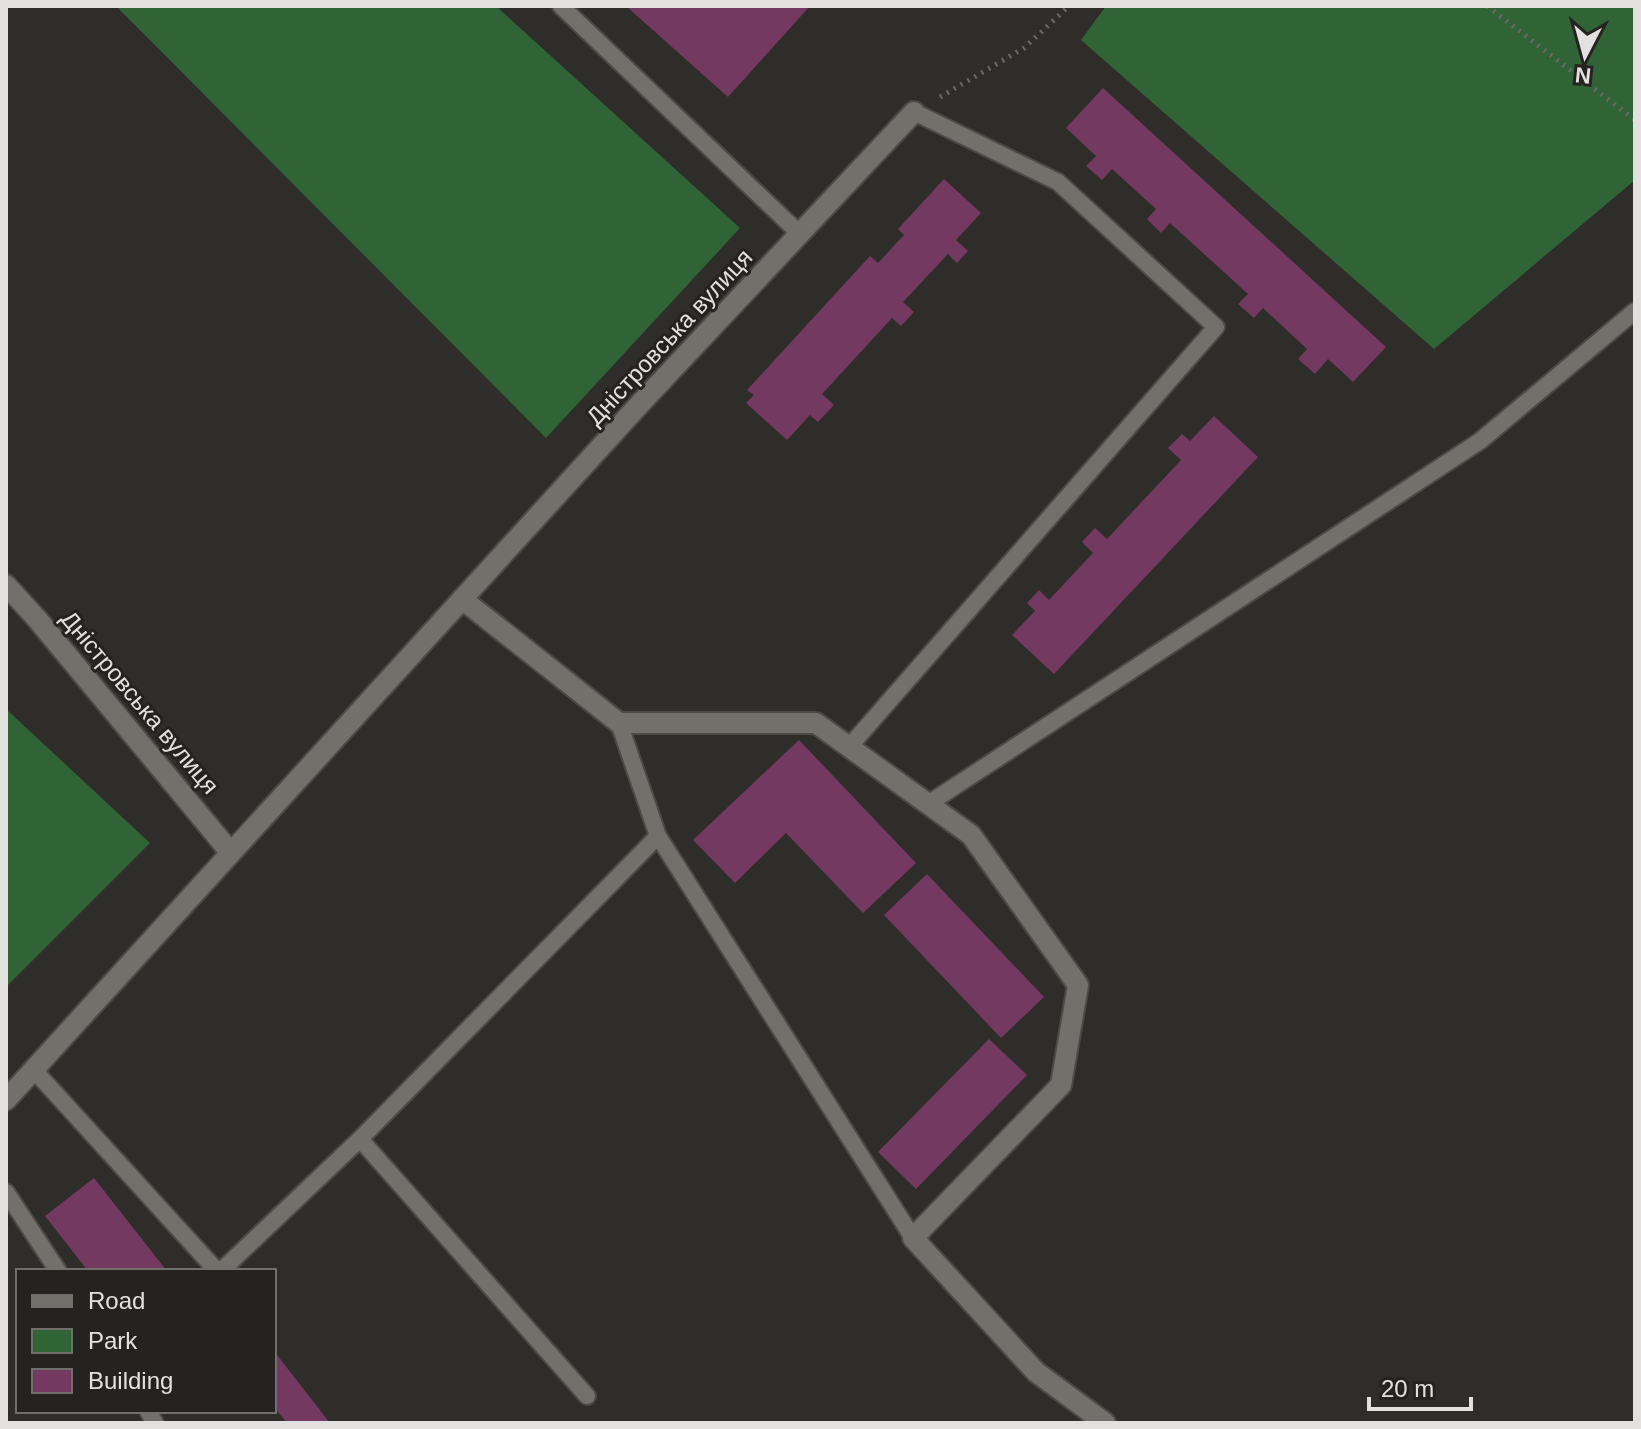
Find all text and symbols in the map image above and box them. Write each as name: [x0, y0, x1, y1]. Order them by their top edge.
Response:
north arrow: [1545, 16, 1625, 96]
text: N: [1574, 62, 1592, 89]
street label: Дністровська вулиця: [581, 244, 757, 430]
street label: Дністровська вулиця: [56, 605, 224, 799]
legend: [16, 1269, 276, 1413]
text: Road: [88, 1287, 145, 1314]
text: Park: [88, 1327, 138, 1354]
scale bar: [1369, 1361, 1471, 1411]
text: Building: [88, 1367, 173, 1394]
text: 20 m: [1381, 1375, 1434, 1402]

